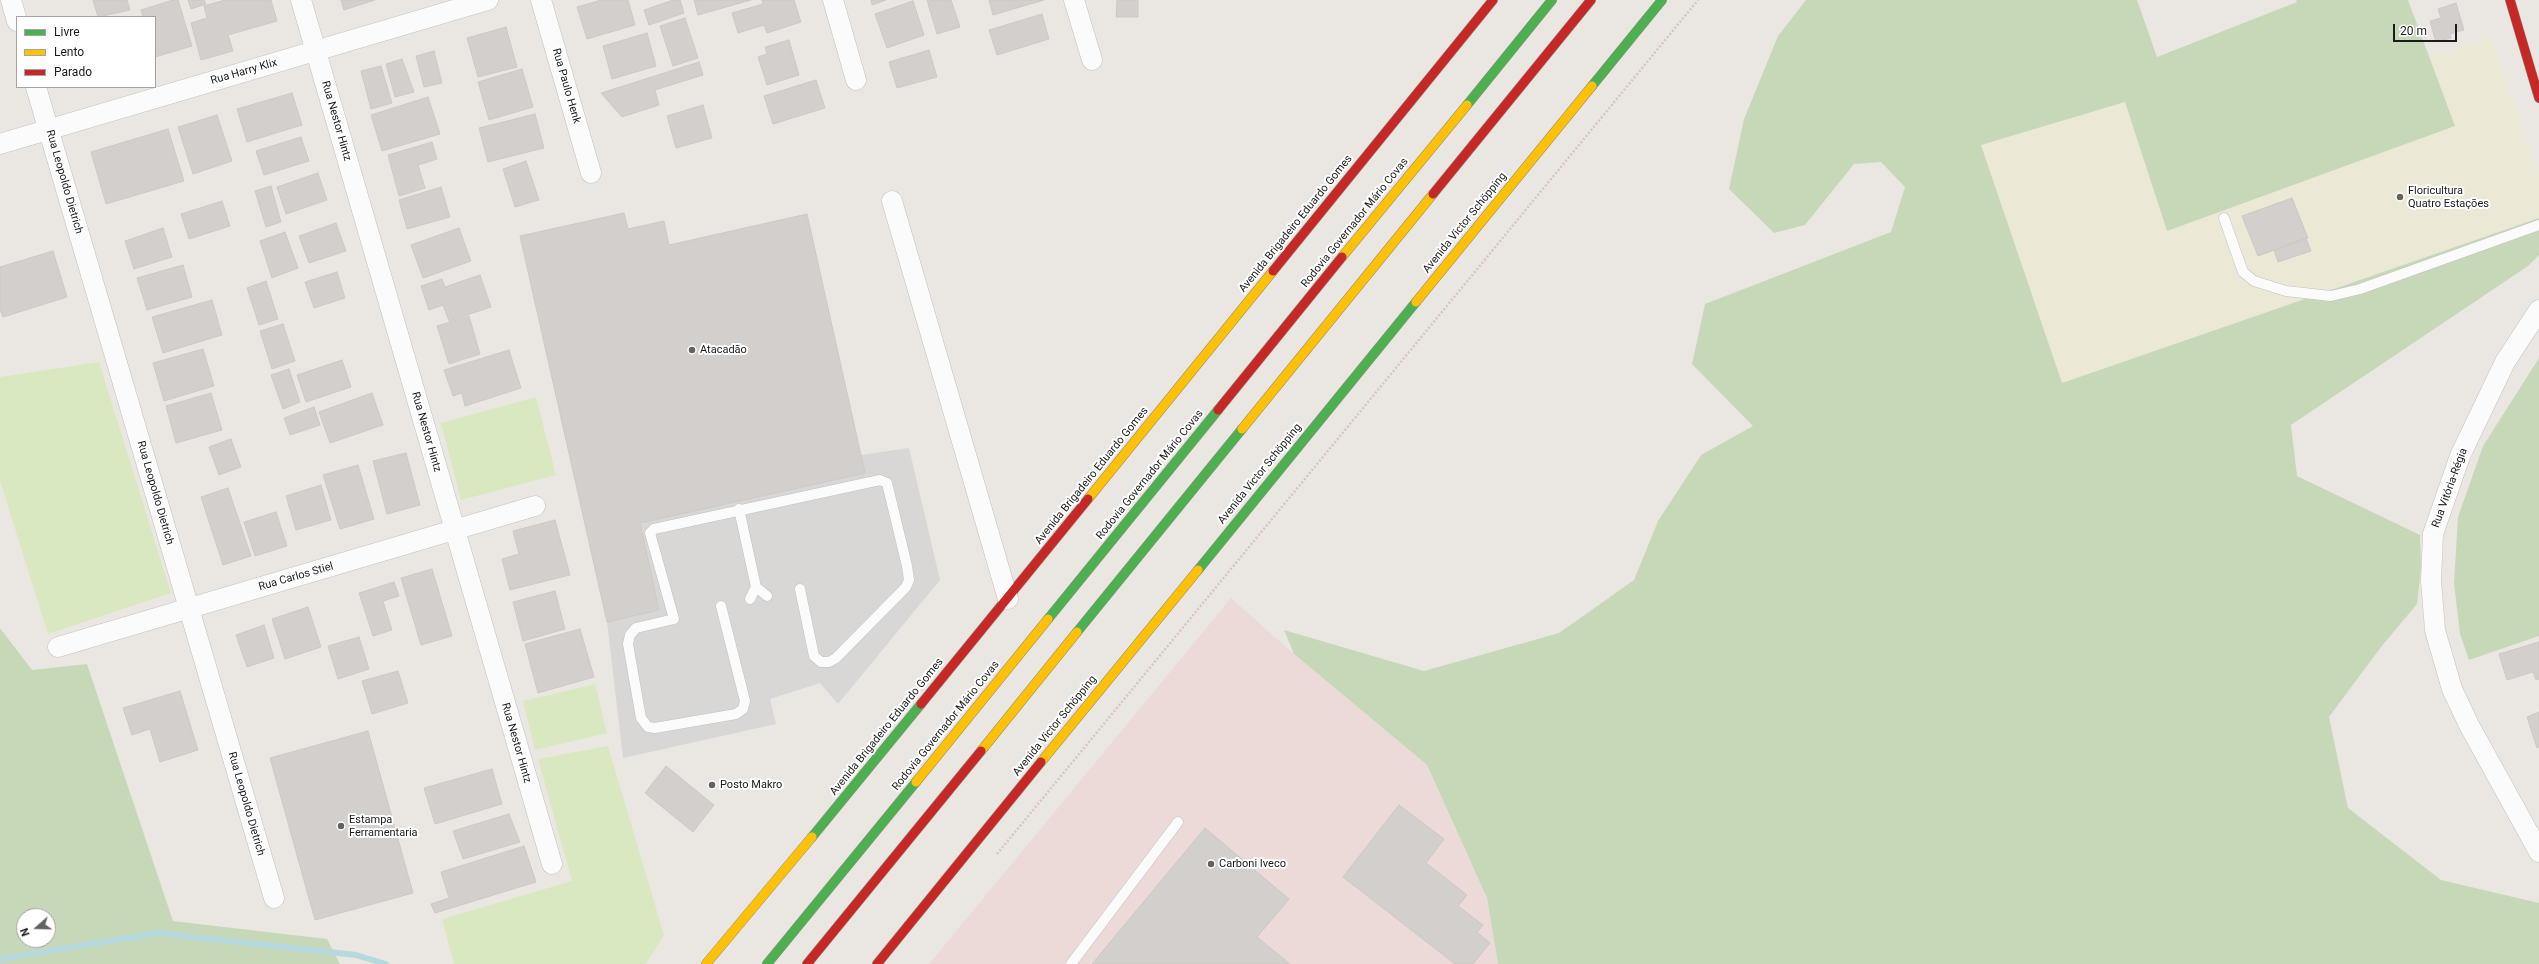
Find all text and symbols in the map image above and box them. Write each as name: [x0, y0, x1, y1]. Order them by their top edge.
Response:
legend: [16, 16, 156, 88]
scale bar: [2395, 16, 2459, 42]
text: 20 m: [2400, 24, 2427, 38]
text: Livre: [54, 25, 80, 39]
text: Lento: [54, 45, 84, 59]
street label: Rua Paulo Henk: [549, 47, 583, 125]
street label: Rua Harry Klix: [209, 56, 279, 88]
text: Parado: [54, 65, 92, 79]
street label: Rua Nestor Hintz: [318, 79, 354, 163]
street label: Rua Leopoldo Dietrich: [43, 129, 85, 235]
street label: Avenida Brigadeiro Eduardo Gomes: [1237, 153, 1355, 295]
street label: Rodovia Governador Mário Covas: [1299, 156, 1411, 290]
street label: Avenida Victor Schöpping: [1420, 170, 1510, 276]
place label: Floricultura Quatro Estações: [2408, 184, 2489, 210]
marker: Floricultura Quatro Estações: [2395, 192, 2405, 202]
place label: Atacadão: [700, 343, 747, 357]
marker: Atacadão: [687, 345, 697, 355]
street label: Rua Nestor Hintz: [408, 390, 444, 474]
street label: Avenida Brigadeiro Eduardo Gomes: [1033, 405, 1151, 547]
street label: Rodovia Governador Mário Covas: [1094, 408, 1206, 542]
street label: Avenida Victor Schöpping: [1215, 421, 1305, 527]
street label: Rua Leopoldo Dietrich: [134, 440, 176, 546]
street label: Rua Vitória-Régia: [2429, 446, 2471, 530]
street label: Rua Carlos Stiel: [257, 560, 335, 594]
street label: Avenida Brigadeiro Eduardo Gomes: [828, 656, 946, 798]
street label: Rodovia Governador Mário Covas: [890, 659, 1002, 793]
street label: Avenida Victor Schöpping: [1010, 673, 1100, 779]
street label: Rua Nestor Hintz: [498, 701, 534, 785]
street label: Rua Leopoldo Dietrich: [225, 751, 267, 857]
place label: Posto Makro: [720, 778, 782, 792]
marker: Posto Makro: [707, 780, 717, 790]
place label: Estampa Ferramentaria: [349, 813, 418, 839]
marker: Estampa Ferramentaria: [336, 821, 346, 831]
place label: Carboni Iveco: [1219, 857, 1286, 871]
marker: Carboni Iveco: [1206, 859, 1216, 869]
north arrow: [16, 908, 56, 948]
text: N: [18, 926, 33, 938]

